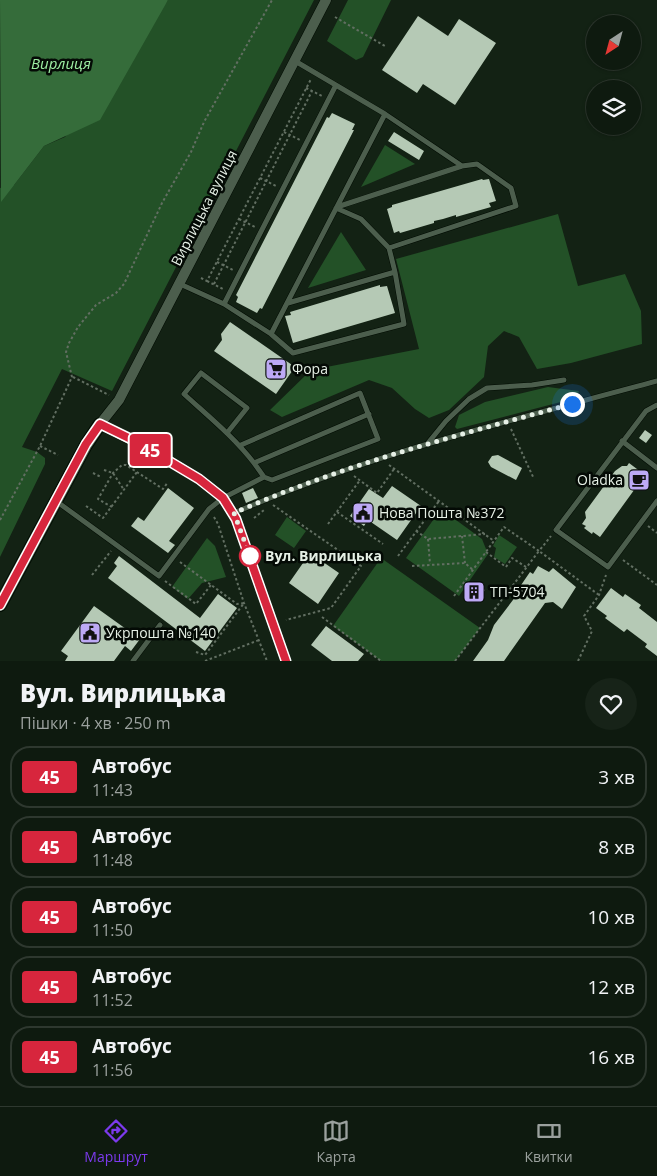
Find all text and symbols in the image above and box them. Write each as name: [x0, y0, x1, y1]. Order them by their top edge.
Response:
north arrow: [586, 15, 641, 70]
map controls: [586, 15, 641, 135]
water label: Вирлиця: [31, 53, 91, 73]
button: layers: [586, 80, 641, 135]
street label: Вирлицька вулиця: [166, 147, 241, 269]
supermarket icon: Фора: [264, 357, 288, 381]
place label: Фора: [292, 359, 328, 378]
your location: [560, 392, 585, 417]
line badge: 45: [128, 434, 172, 466]
text: 45: [140, 438, 160, 462]
cafe icon: Oladka: [627, 468, 651, 492]
place label: Oladka: [577, 470, 623, 489]
public building icon: Нова Пошта №372: [351, 501, 375, 525]
place label: Нова Пошта №372: [379, 503, 505, 522]
marker: Вул. Вирлицька: [239, 545, 261, 567]
place label: Вул. Вирлицька: [265, 546, 382, 565]
building icon: ТП-5704: [462, 580, 486, 604]
place label: ТП-5704: [490, 582, 544, 601]
public building icon: Укрпошта №140: [78, 621, 102, 645]
place label: Укрпошта №140: [106, 623, 216, 642]
text: Вул. Вирлицька: [20, 676, 226, 709]
button: heart: [585, 678, 637, 730]
text: Пішки · 4 хв · 250 m: [20, 712, 171, 734]
text: Автобус: [92, 753, 172, 779]
text: 3 хв: [598, 764, 635, 790]
text: 45: [39, 765, 60, 789]
text: 11:43: [92, 779, 133, 801]
text: Автобус: [92, 823, 172, 849]
text: 8 хв: [598, 834, 635, 860]
text: 45: [39, 835, 60, 859]
text: 11:48: [92, 849, 133, 871]
text: Автобус: [92, 893, 172, 919]
text: 10 хв: [587, 904, 635, 930]
text: 45: [39, 905, 60, 929]
text: 11:50: [92, 919, 133, 941]
text: Автобус: [92, 963, 172, 989]
text: 12 хв: [587, 974, 635, 1000]
text: 45: [39, 975, 60, 999]
text: 11:52: [92, 989, 133, 1011]
text: Автобус: [92, 1033, 172, 1059]
text: 16 хв: [587, 1044, 635, 1070]
text: 45: [39, 1045, 60, 1069]
text: 11:56: [92, 1059, 133, 1081]
tab: Маршрут: [84, 1117, 148, 1166]
tab: Карта: [317, 1117, 356, 1166]
tab: Квитки: [524, 1117, 573, 1166]

